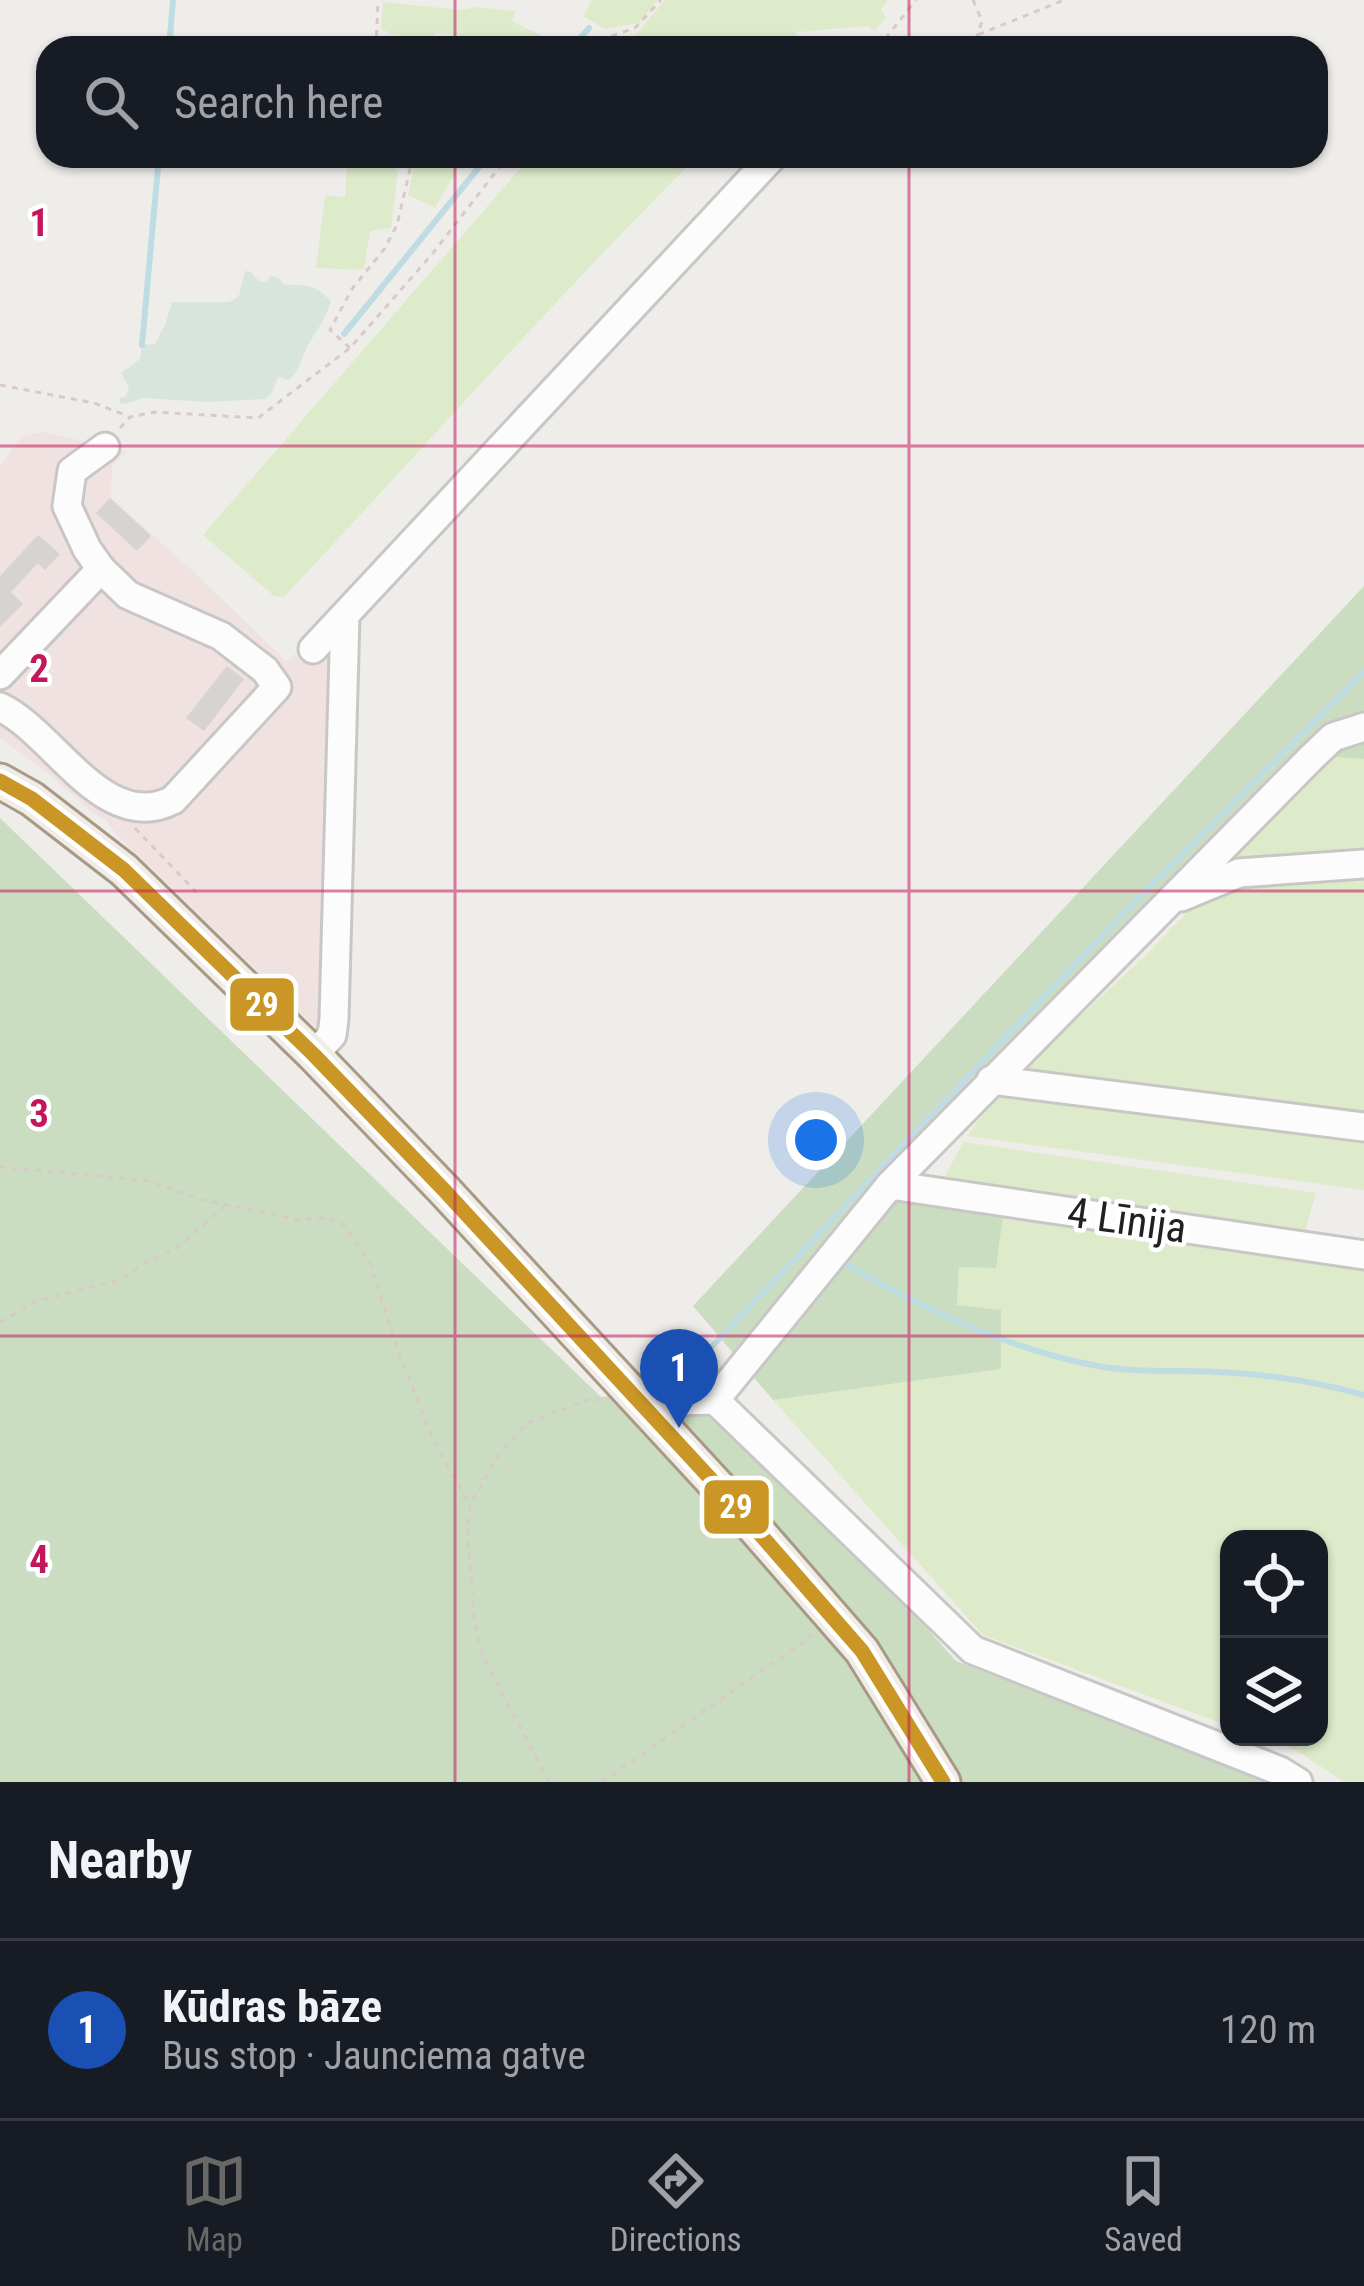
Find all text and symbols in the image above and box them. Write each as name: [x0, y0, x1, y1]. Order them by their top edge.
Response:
search box: [36, 36, 1328, 168]
icon: search: [78, 69, 144, 135]
text: Search here: [174, 76, 383, 129]
text: 1: [29, 200, 49, 246]
text: 2: [29, 646, 49, 692]
line badge: 29: [228, 976, 296, 1033]
text: 29: [245, 985, 279, 1024]
text: 3: [29, 1091, 49, 1137]
your location: [786, 1110, 846, 1170]
street label: 4 Līnija: [1064, 1187, 1190, 1253]
pin: 1: [640, 1329, 718, 1428]
line badge: 29: [702, 1478, 771, 1536]
text: 29: [719, 1487, 753, 1526]
map controls: [1220, 1530, 1328, 1746]
button: locate: [1220, 1530, 1328, 1638]
text: 4: [29, 1537, 49, 1583]
button: layers: [1220, 1638, 1328, 1746]
text: Nearby: [48, 1831, 192, 1890]
text: Kūdras bāze: [162, 1980, 382, 2033]
text: 1: [77, 2007, 97, 2053]
text: 120 m: [1220, 2007, 1316, 2053]
text: Bus stop · Jaunciema gatve: [162, 2033, 586, 2079]
tab: Map: [181, 2148, 247, 2259]
tab: Directions: [610, 2148, 742, 2259]
tab: Saved: [1104, 2148, 1183, 2259]

